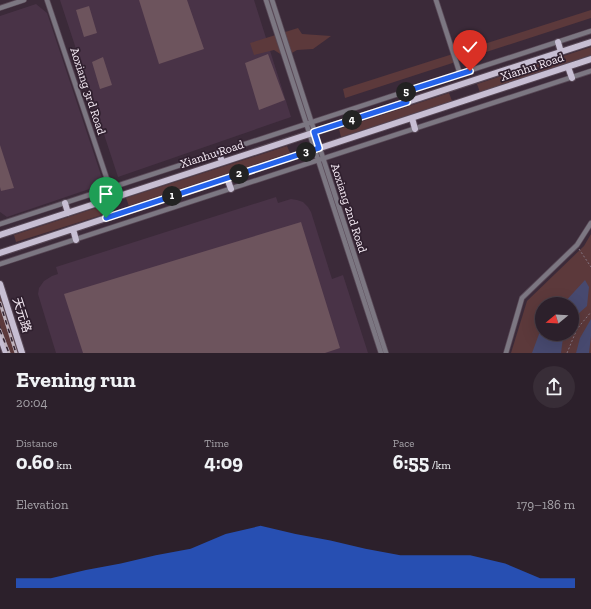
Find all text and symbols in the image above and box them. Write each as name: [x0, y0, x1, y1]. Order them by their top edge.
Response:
pin: [453, 30, 487, 71]
icon: check: [459, 36, 481, 58]
street label: Aoxiang 3rd Road: [67, 46, 109, 137]
street label: Xianhu Road: [499, 50, 566, 84]
pin: 5: [396, 82, 416, 102]
text: 5: [403, 85, 409, 98]
pin: 4: [342, 110, 362, 130]
text: 4: [349, 113, 355, 126]
street label: Xianhu Road: [179, 137, 246, 171]
pin: 3: [296, 142, 316, 162]
text: 3: [303, 145, 309, 158]
street label: Aoxiang 2nd Road: [328, 162, 370, 255]
pin: 2: [229, 164, 249, 184]
text: 2: [236, 167, 242, 180]
pin: [89, 177, 123, 218]
icon: arrive: [95, 183, 117, 205]
pin: 1: [162, 186, 182, 206]
text: 1: [170, 189, 174, 202]
street label: 天元路: [10, 296, 34, 334]
north arrow: [535, 297, 579, 341]
map controls: [535, 297, 579, 341]
text: Evening run: [16, 366, 136, 393]
button: share: [533, 366, 575, 408]
text: 20:04: [16, 395, 48, 410]
text: Distance: [16, 437, 58, 450]
text: Time: [204, 437, 229, 450]
text: Pace: [393, 437, 414, 450]
text: 0.60: [16, 450, 54, 474]
text: 4:09: [204, 450, 243, 474]
text: 6:55: [393, 450, 429, 474]
text: km: [54, 459, 72, 472]
text: /km: [429, 459, 451, 472]
text: Elevation: [16, 497, 68, 512]
text: 179–186 m: [516, 497, 575, 512]

